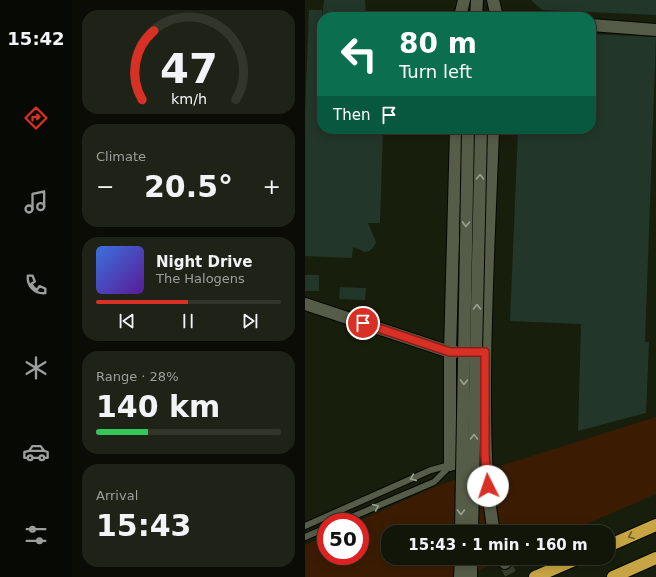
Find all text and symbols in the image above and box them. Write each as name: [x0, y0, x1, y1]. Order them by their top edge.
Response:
text: 80 m: [399, 27, 477, 60]
text: 15:42: [7, 28, 65, 49]
icon: left: [333, 28, 385, 80]
text: 47: [160, 44, 217, 93]
text: Turn left: [399, 61, 472, 82]
text: km/h: [170, 91, 207, 107]
icon: directions: [22, 104, 50, 132]
icon: arrive: [378, 104, 400, 126]
text: Then: [333, 106, 370, 124]
text: Climate: [96, 149, 146, 164]
text: 20.5°: [144, 169, 233, 204]
text: −: [96, 174, 114, 199]
text: +: [263, 174, 281, 199]
one-way arrow: [475, 174, 484, 180]
icon: music: [22, 188, 50, 216]
one-way arrow: [462, 221, 471, 227]
text: Night Drive: [156, 253, 252, 271]
icon: phone: [22, 271, 50, 299]
text: The Halogens: [156, 271, 245, 286]
one-way arrow: [473, 304, 481, 310]
pin: [346, 306, 380, 340]
icon: previous: [116, 310, 138, 332]
icon: pause: [177, 310, 199, 332]
icon: next: [239, 310, 261, 332]
icon: arrive: [352, 312, 374, 334]
icon: climate: [22, 354, 50, 382]
text: Range · 28%: [96, 369, 179, 384]
one-way arrow: [460, 379, 468, 385]
text: 140 km: [96, 389, 220, 424]
one-way arrow: [470, 434, 478, 440]
icon: car: [22, 438, 50, 466]
position arrow: [467, 465, 509, 507]
one-way arrow: [410, 473, 418, 481]
text: Arrival: [96, 488, 138, 503]
one-way arrow: [373, 503, 380, 511]
text: 15:43: [96, 508, 192, 543]
one-way arrow: [457, 509, 466, 515]
speed limit sign: 50: [317, 513, 369, 565]
icon: filters: [22, 521, 50, 549]
one-way arrow: [628, 531, 635, 539]
text: 15:43 · 1 min · 160 m: [408, 536, 588, 554]

